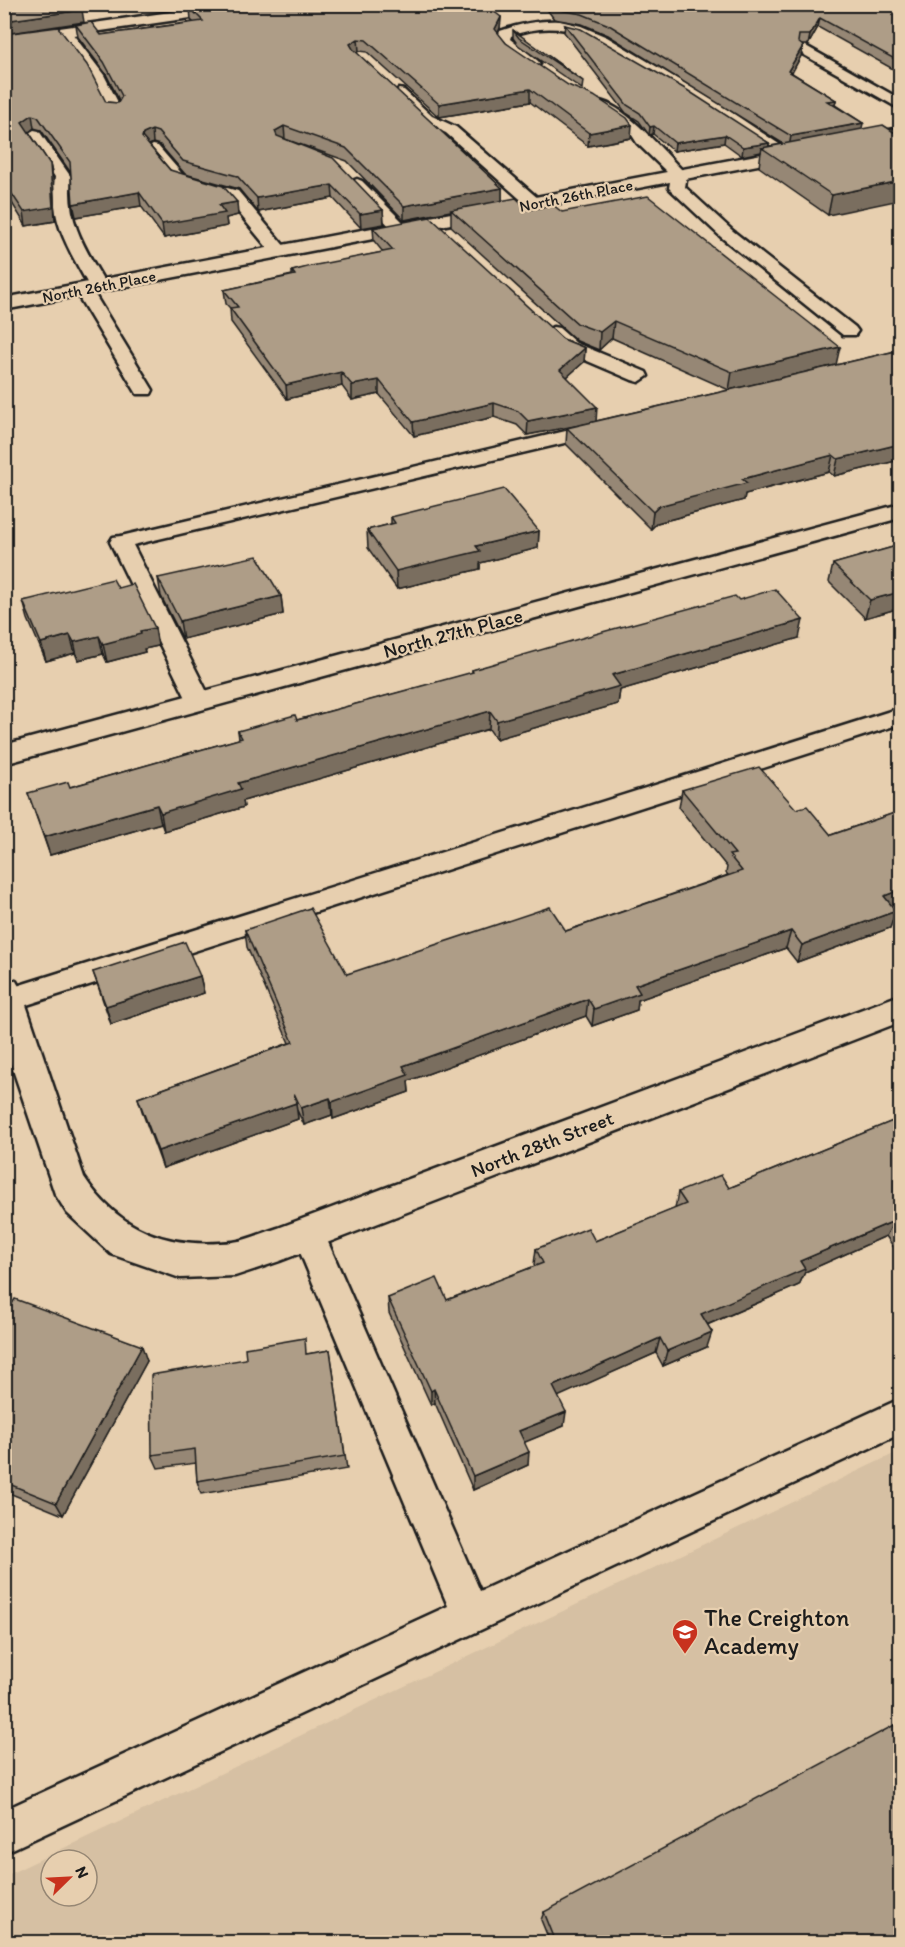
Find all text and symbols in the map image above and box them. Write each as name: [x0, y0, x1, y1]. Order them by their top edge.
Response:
street label: North 26th Place: [518, 175, 634, 216]
street label: North 26th Place: [41, 266, 157, 307]
street label: North 27th Place: [381, 603, 525, 663]
street label: North 28th Street: [467, 1106, 617, 1182]
place label: The Creighton Academy: [704, 1603, 850, 1660]
school or university icon: The Creighton Academy: [670, 1617, 700, 1655]
north arrow: [39, 1848, 99, 1908]
text: N: [71, 1863, 93, 1881]

